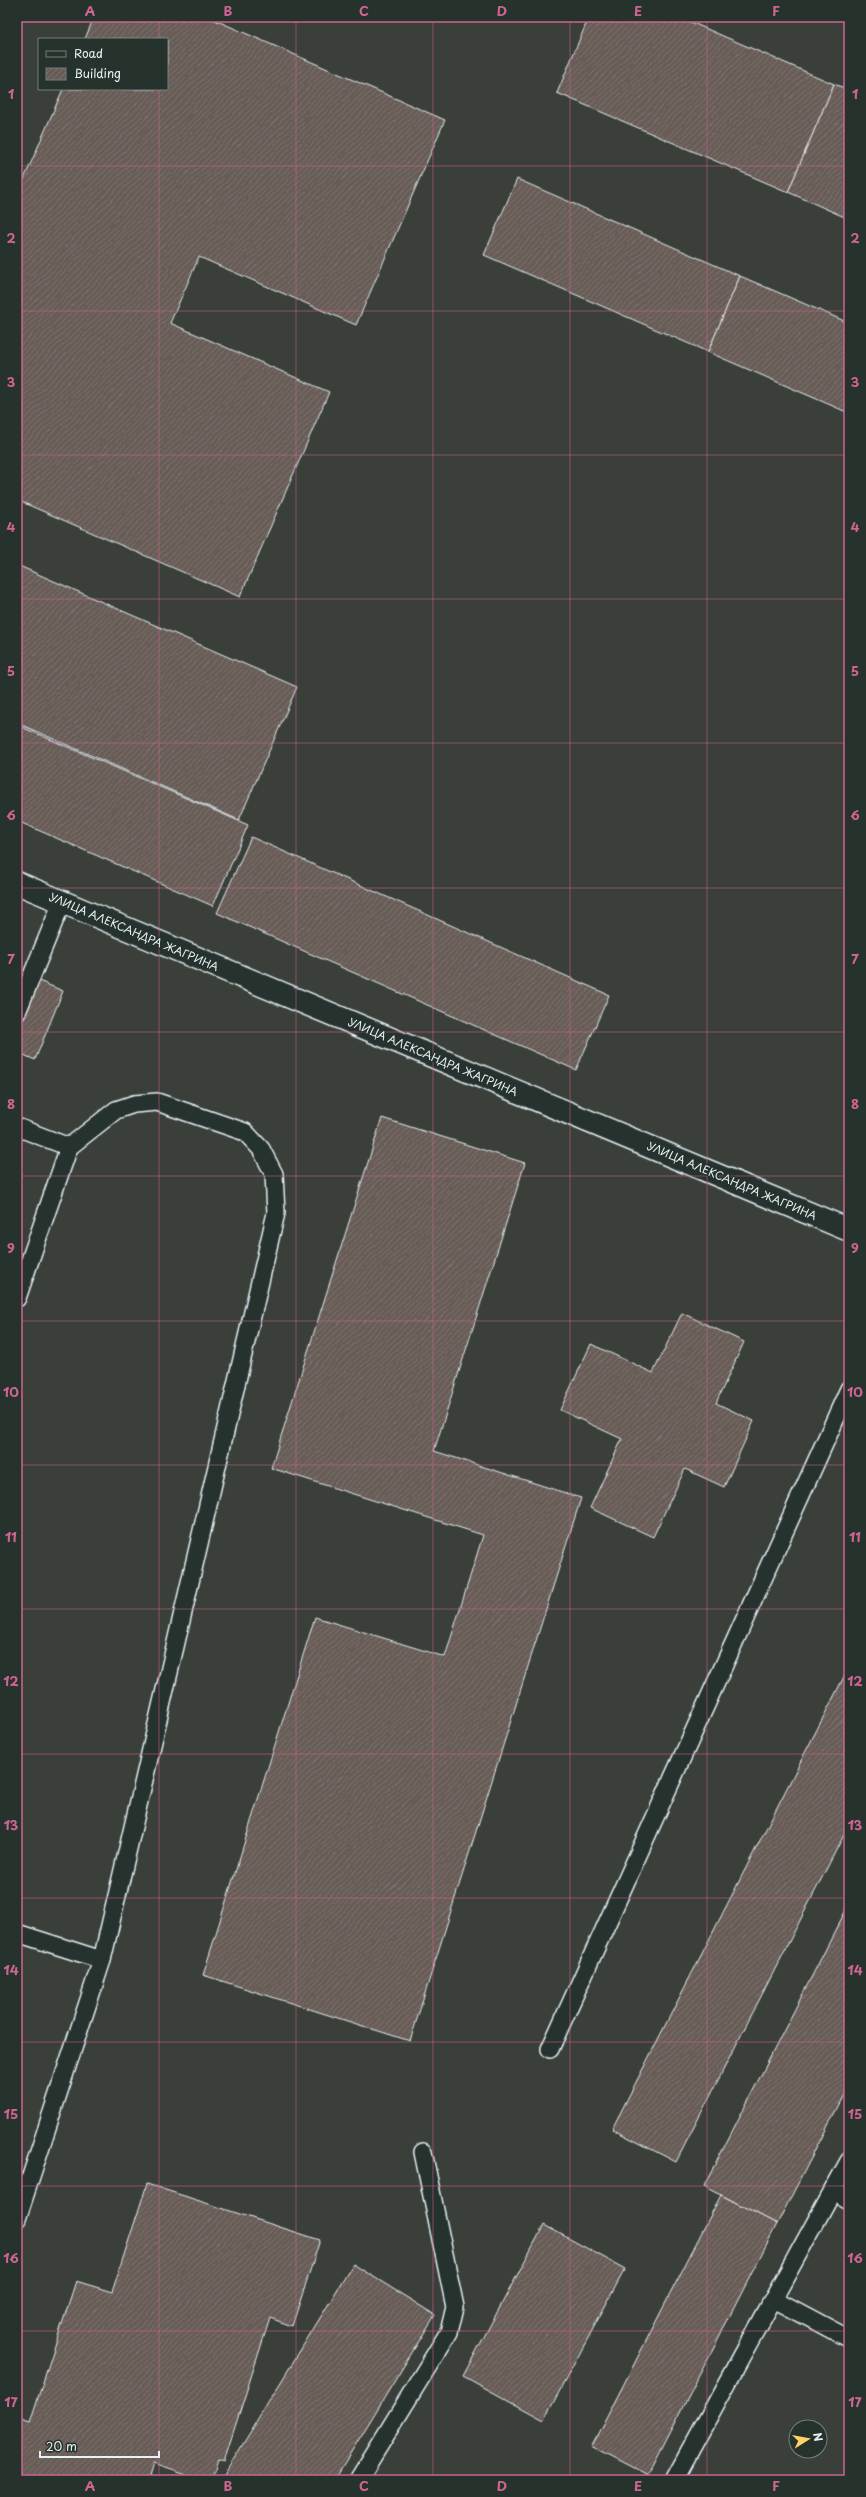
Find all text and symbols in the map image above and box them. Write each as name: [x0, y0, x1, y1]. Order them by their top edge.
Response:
text: A: [85, 1, 95, 20]
text: B: [224, 1, 233, 20]
text: C: [359, 1, 369, 20]
text: D: [497, 1, 507, 20]
text: E: [634, 1, 642, 20]
text: F: [772, 1, 780, 20]
legend: [38, 38, 168, 90]
text: Road: [74, 44, 103, 62]
text: Building: [74, 64, 121, 82]
text: 1: [8, 84, 14, 103]
text: 1: [852, 84, 858, 103]
text: 2: [6, 228, 16, 247]
text: 2: [850, 228, 860, 247]
text: 3: [7, 372, 16, 391]
text: 3: [851, 372, 860, 391]
text: 4: [7, 517, 16, 536]
text: 4: [851, 517, 860, 536]
text: 5: [7, 661, 15, 680]
text: 5: [851, 661, 859, 680]
text: 6: [6, 805, 16, 824]
text: 6: [850, 805, 860, 824]
street label: УЛИЦА АЛЕКСАНДРА ЖАГРИНА: [47, 888, 222, 975]
text: 7: [7, 949, 15, 968]
text: 7: [851, 949, 859, 968]
street label: УЛИЦА АЛЕКСАНДРА ЖАГРИНА: [346, 1013, 521, 1100]
text: 8: [7, 1094, 15, 1113]
text: 8: [851, 1094, 859, 1113]
street label: УЛИЦА АЛЕКСАНДРА ЖАГРИНА: [645, 1137, 820, 1224]
text: 9: [7, 1238, 15, 1257]
text: 9: [851, 1238, 859, 1257]
text: 10: [3, 1382, 19, 1401]
text: 10: [847, 1382, 863, 1401]
text: 11: [5, 1527, 17, 1546]
text: 11: [849, 1527, 861, 1546]
text: 12: [3, 1671, 19, 1690]
text: 12: [847, 1671, 863, 1690]
text: 13: [4, 1815, 19, 1834]
text: 13: [848, 1815, 863, 1834]
text: 14: [3, 1960, 19, 1979]
text: 14: [847, 1960, 863, 1979]
text: 15: [4, 2104, 18, 2123]
text: 15: [848, 2104, 862, 2123]
text: 16: [3, 2248, 19, 2267]
text: 16: [847, 2248, 863, 2267]
text: 17: [4, 2392, 18, 2411]
text: 17: [848, 2392, 862, 2411]
north arrow: [788, 2419, 828, 2459]
text: N: [809, 2431, 828, 2443]
scale bar: [40, 2433, 159, 2459]
text: 20 m: [46, 2437, 77, 2455]
text: A: [85, 2476, 95, 2495]
text: B: [224, 2476, 233, 2495]
text: C: [359, 2476, 369, 2495]
text: D: [497, 2476, 507, 2495]
text: E: [634, 2476, 642, 2495]
text: F: [772, 2476, 780, 2495]

